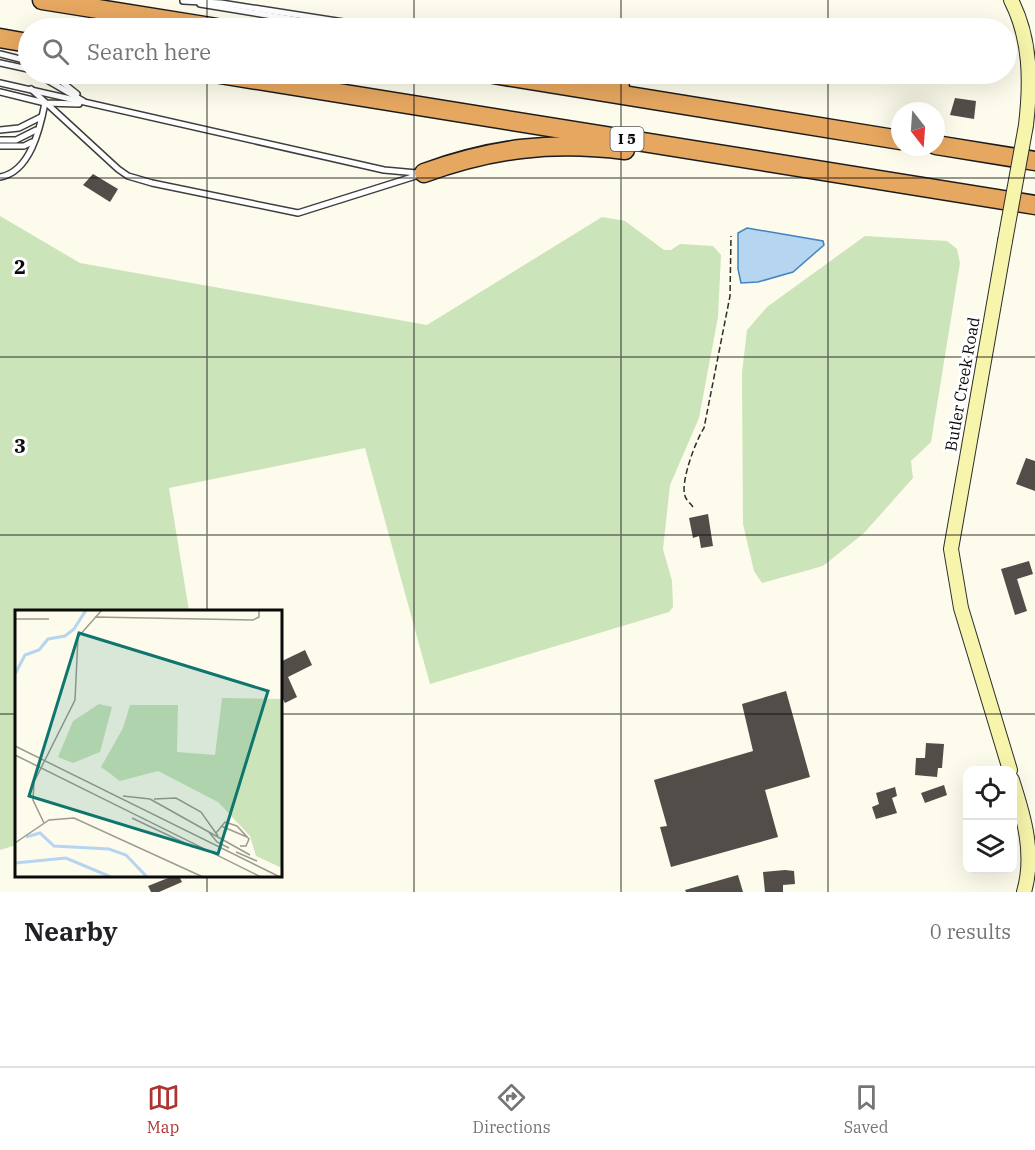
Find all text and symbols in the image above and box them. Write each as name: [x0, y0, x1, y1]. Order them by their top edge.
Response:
search box: [18, 18, 1017, 84]
icon: search: [39, 35, 72, 68]
text: Search here: [87, 37, 211, 66]
north arrow: [891, 102, 945, 156]
road number: I 5: [610, 127, 644, 151]
text: 2: [14, 253, 26, 280]
street label: Butler Creek Road: [940, 315, 984, 453]
text: 3: [14, 432, 26, 459]
inset map: [15, 610, 282, 877]
map controls: [963, 766, 1017, 874]
button: locate: [963, 766, 1017, 820]
button: layers: [963, 820, 1017, 874]
text: Nearby: [24, 914, 118, 948]
text: 0 results: [930, 918, 1011, 945]
tab: Map: [147, 1081, 180, 1137]
tab: Directions: [473, 1081, 551, 1137]
tab: Saved: [844, 1081, 888, 1137]

